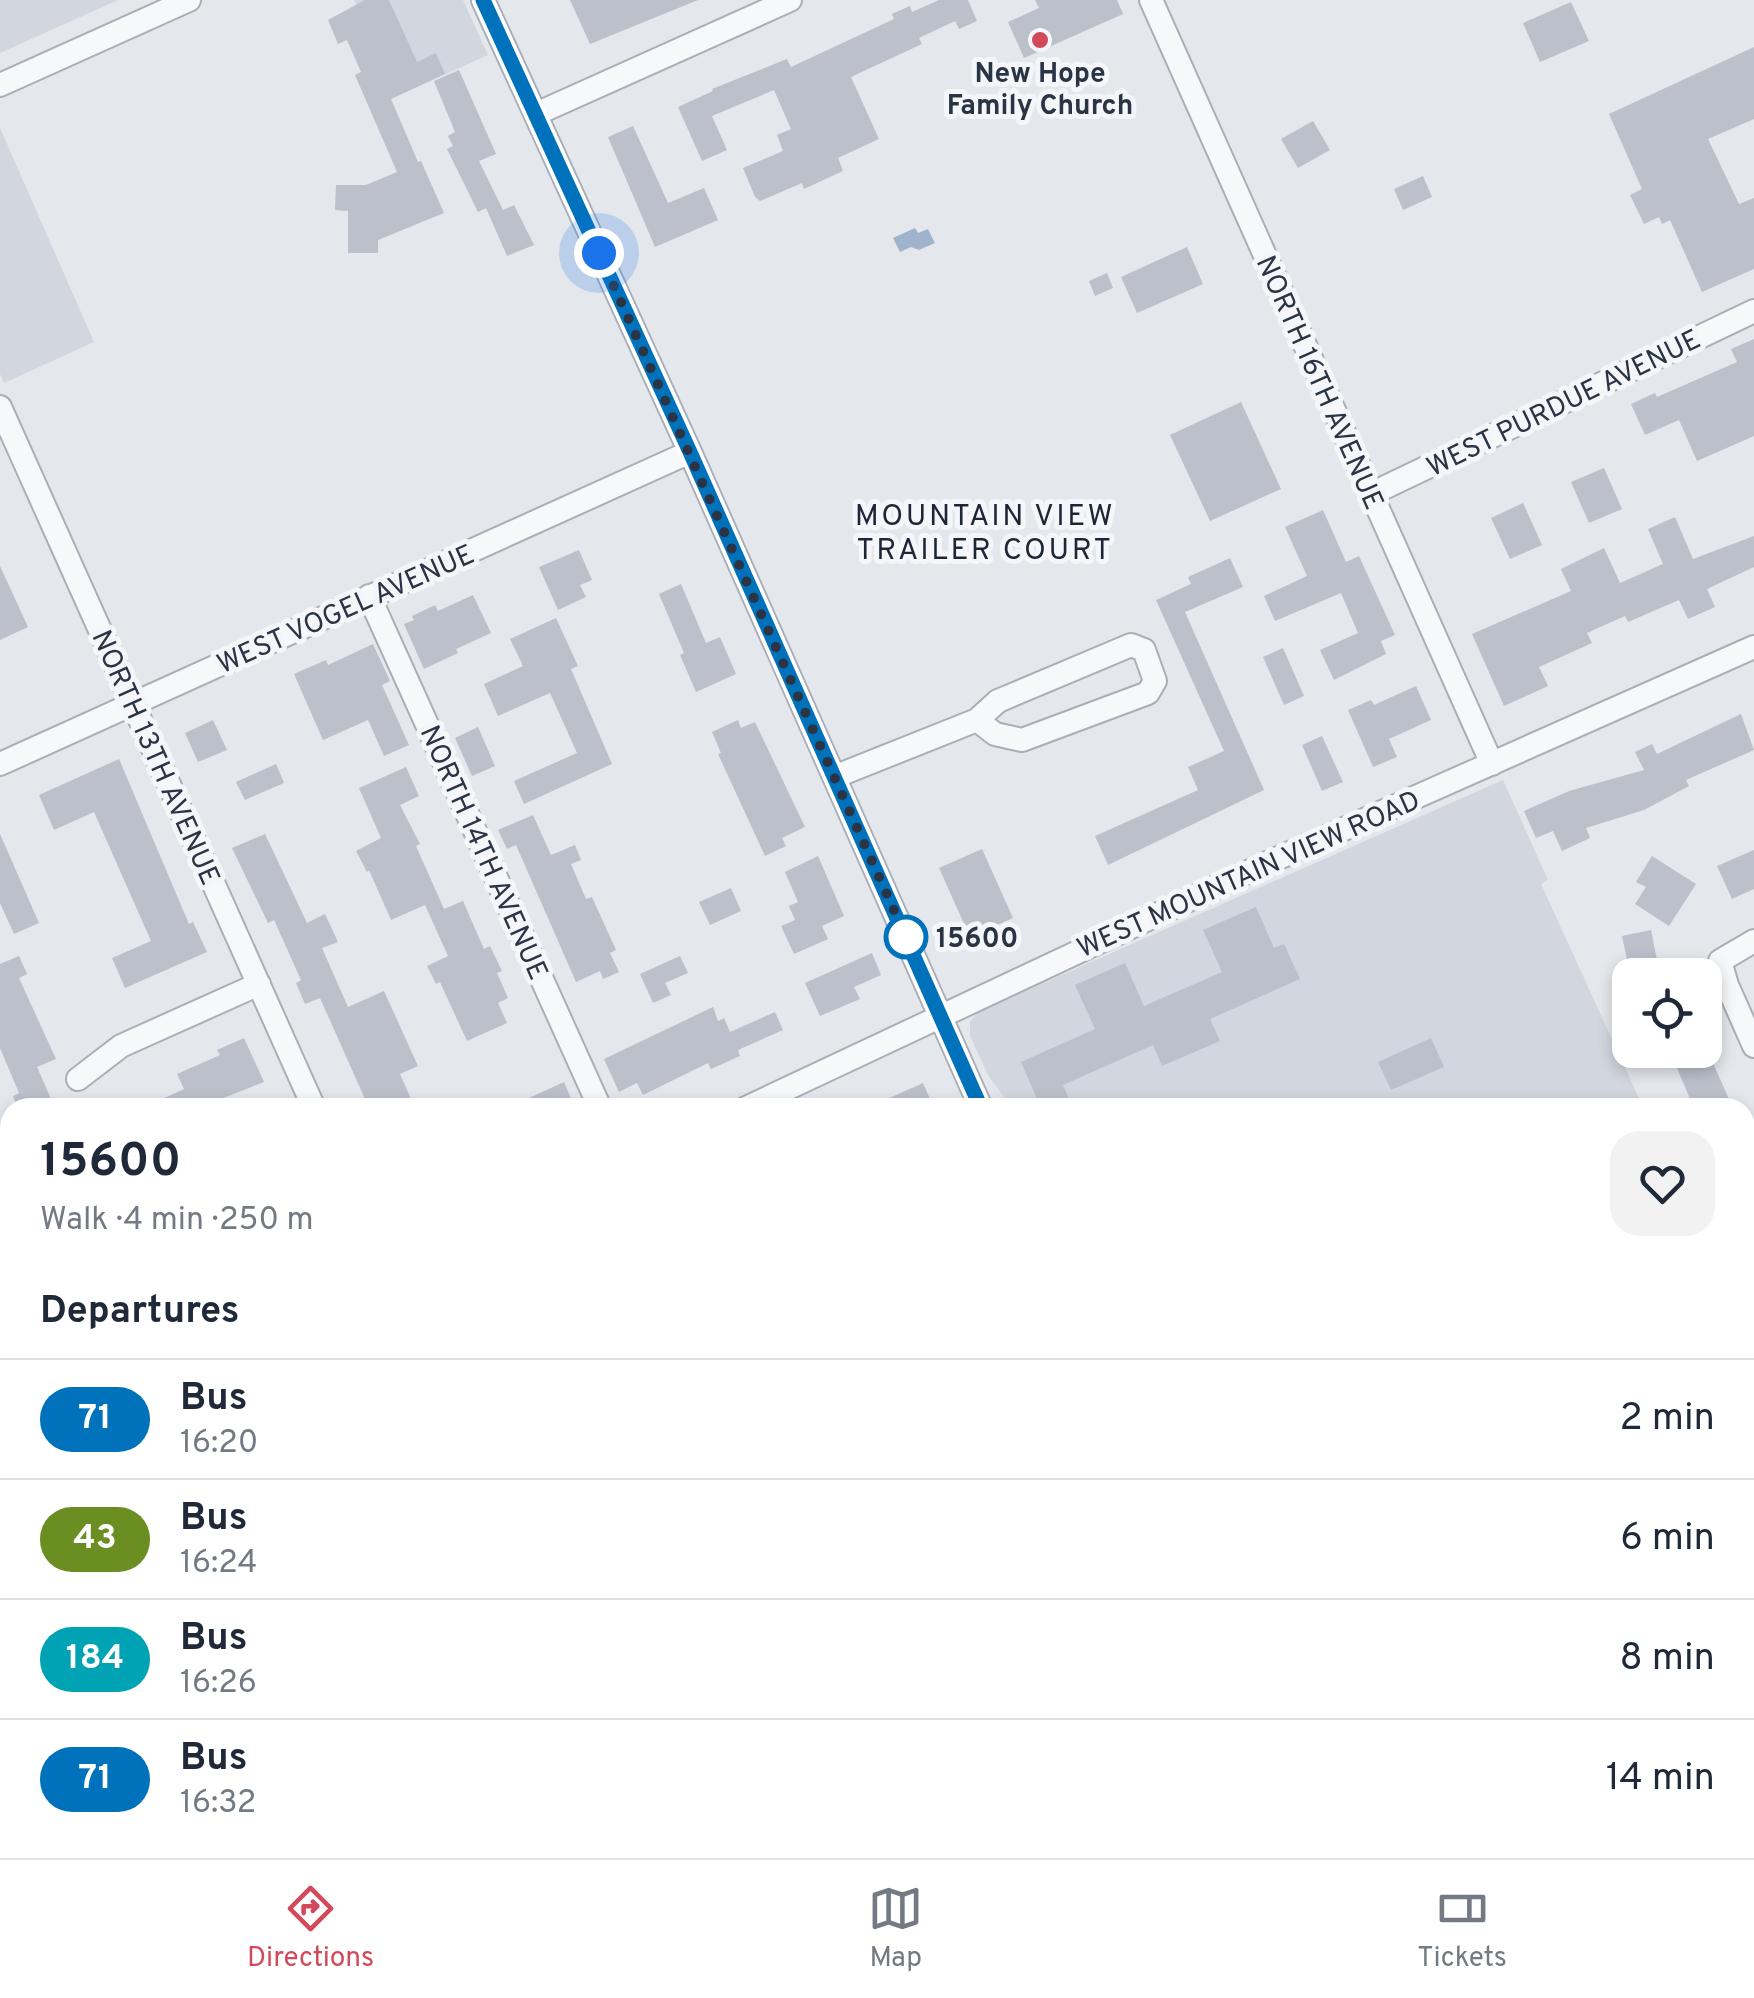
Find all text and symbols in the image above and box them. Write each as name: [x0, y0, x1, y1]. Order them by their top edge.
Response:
marker: New Hope Family Church: [1029, 29, 1051, 51]
place label: New Hope Family Church: [947, 57, 1133, 125]
your location: [574, 228, 624, 278]
street label: NORTH 16TH AVENUE: [1246, 251, 1390, 516]
street label: WEST PURDUE AVENUE: [1421, 323, 1707, 487]
district label: MOUNTAIN VIEW TRAILER COURT: [855, 499, 1115, 570]
street label: WEST VOGEL AVENUE: [212, 538, 480, 684]
street label: NORTH 13TH AVENUE: [82, 625, 227, 891]
street label: NORTH 14TH AVENUE: [410, 720, 555, 986]
street label: WEST MOUNTAIN VIEW ROAD: [1072, 784, 1426, 968]
marker: 15600: [885, 916, 927, 958]
place label: 15600: [936, 922, 1018, 958]
map controls: [1612, 958, 1722, 1068]
button: locate: [1612, 958, 1722, 1068]
button: heart: [1610, 1131, 1715, 1236]
text: 15600: [40, 1133, 181, 1193]
text: Walk · 4 min · 250 m: [40, 1201, 314, 1241]
text: Departures: [40, 1288, 240, 1337]
text: Bus: [180, 1375, 247, 1424]
text: 2 min: [1620, 1395, 1715, 1444]
text: 71: [78, 1397, 112, 1441]
text: 16:20: [180, 1424, 258, 1464]
text: Bus: [180, 1495, 247, 1544]
text: 6 min: [1620, 1515, 1715, 1564]
text: 43: [73, 1517, 117, 1561]
text: 16:24: [180, 1544, 257, 1584]
text: Bus: [180, 1615, 247, 1664]
text: 8 min: [1620, 1635, 1715, 1684]
text: 184: [66, 1637, 124, 1681]
text: 16:26: [180, 1664, 257, 1704]
text: Bus: [180, 1735, 247, 1784]
text: 14 min: [1606, 1755, 1715, 1804]
text: 71: [78, 1757, 112, 1801]
text: 16:32: [180, 1784, 256, 1824]
tab: Directions: [247, 1881, 374, 1977]
tab: Map: [868, 1881, 923, 1977]
tab: Tickets: [1417, 1881, 1507, 1977]

